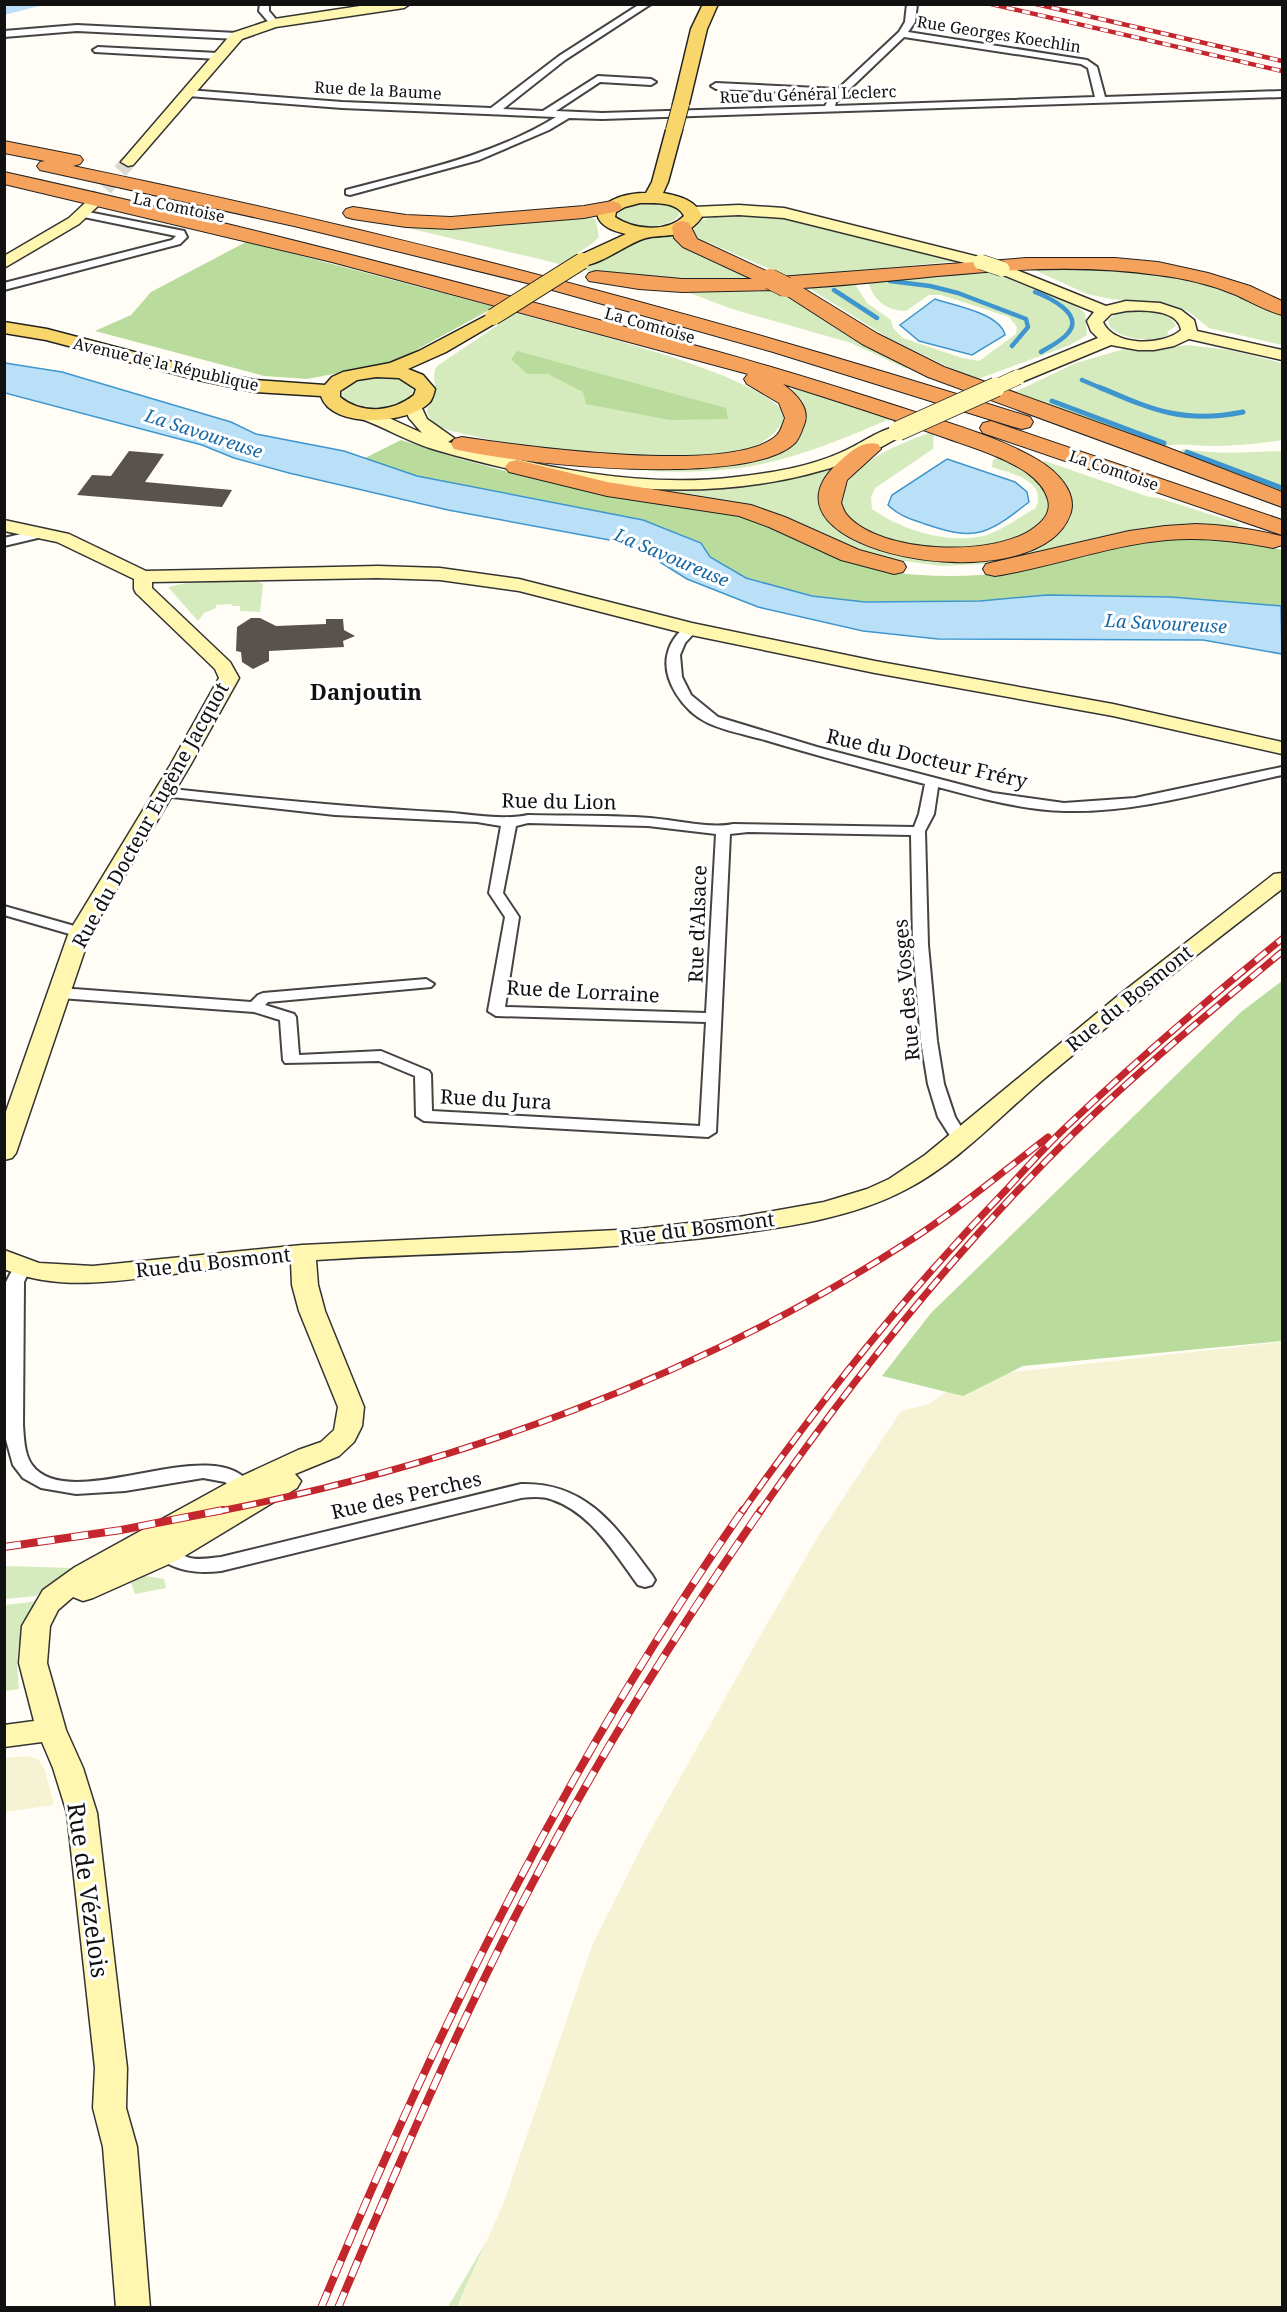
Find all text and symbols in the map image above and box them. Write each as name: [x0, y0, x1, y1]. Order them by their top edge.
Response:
street label: Rue Georges Koechlin: [915, 10, 1083, 58]
street label: Rue de la Baume: [314, 76, 442, 104]
street label: Rue du Général Leclerc: [719, 80, 897, 108]
street label: La Comtoise: [131, 187, 227, 227]
street label: La Comtoise: [602, 302, 698, 348]
street label: Avenue de la République: [71, 332, 261, 396]
water label: La Savoureuse: [141, 402, 266, 463]
street label: La Comtoise: [1066, 444, 1162, 496]
water label: La Savoureuse: [610, 522, 733, 592]
water label: La Savoureuse: [1103, 608, 1228, 638]
district label: Danjoutin: [310, 676, 422, 706]
street label: Rue du Docteur Eugène Jacquot: [65, 677, 235, 953]
street label: Rue du Docteur Fréry: [824, 722, 1031, 794]
street label: Rue du Lion: [501, 786, 617, 816]
street label: Rue d'Alsace: [681, 865, 713, 983]
street label: Rue des Vosges: [886, 918, 926, 1062]
street label: Rue du Bosmont: [1060, 938, 1198, 1058]
street label: Rue de Lorraine: [506, 973, 660, 1009]
street label: Rue du Jura: [439, 1083, 553, 1115]
street label: Rue du Bosmont: [618, 1205, 776, 1251]
street label: Rue du Bosmont: [134, 1240, 292, 1284]
street label: Rue des Perches: [328, 1465, 484, 1525]
street label: Rue de Vézelois: [60, 1800, 118, 1980]

